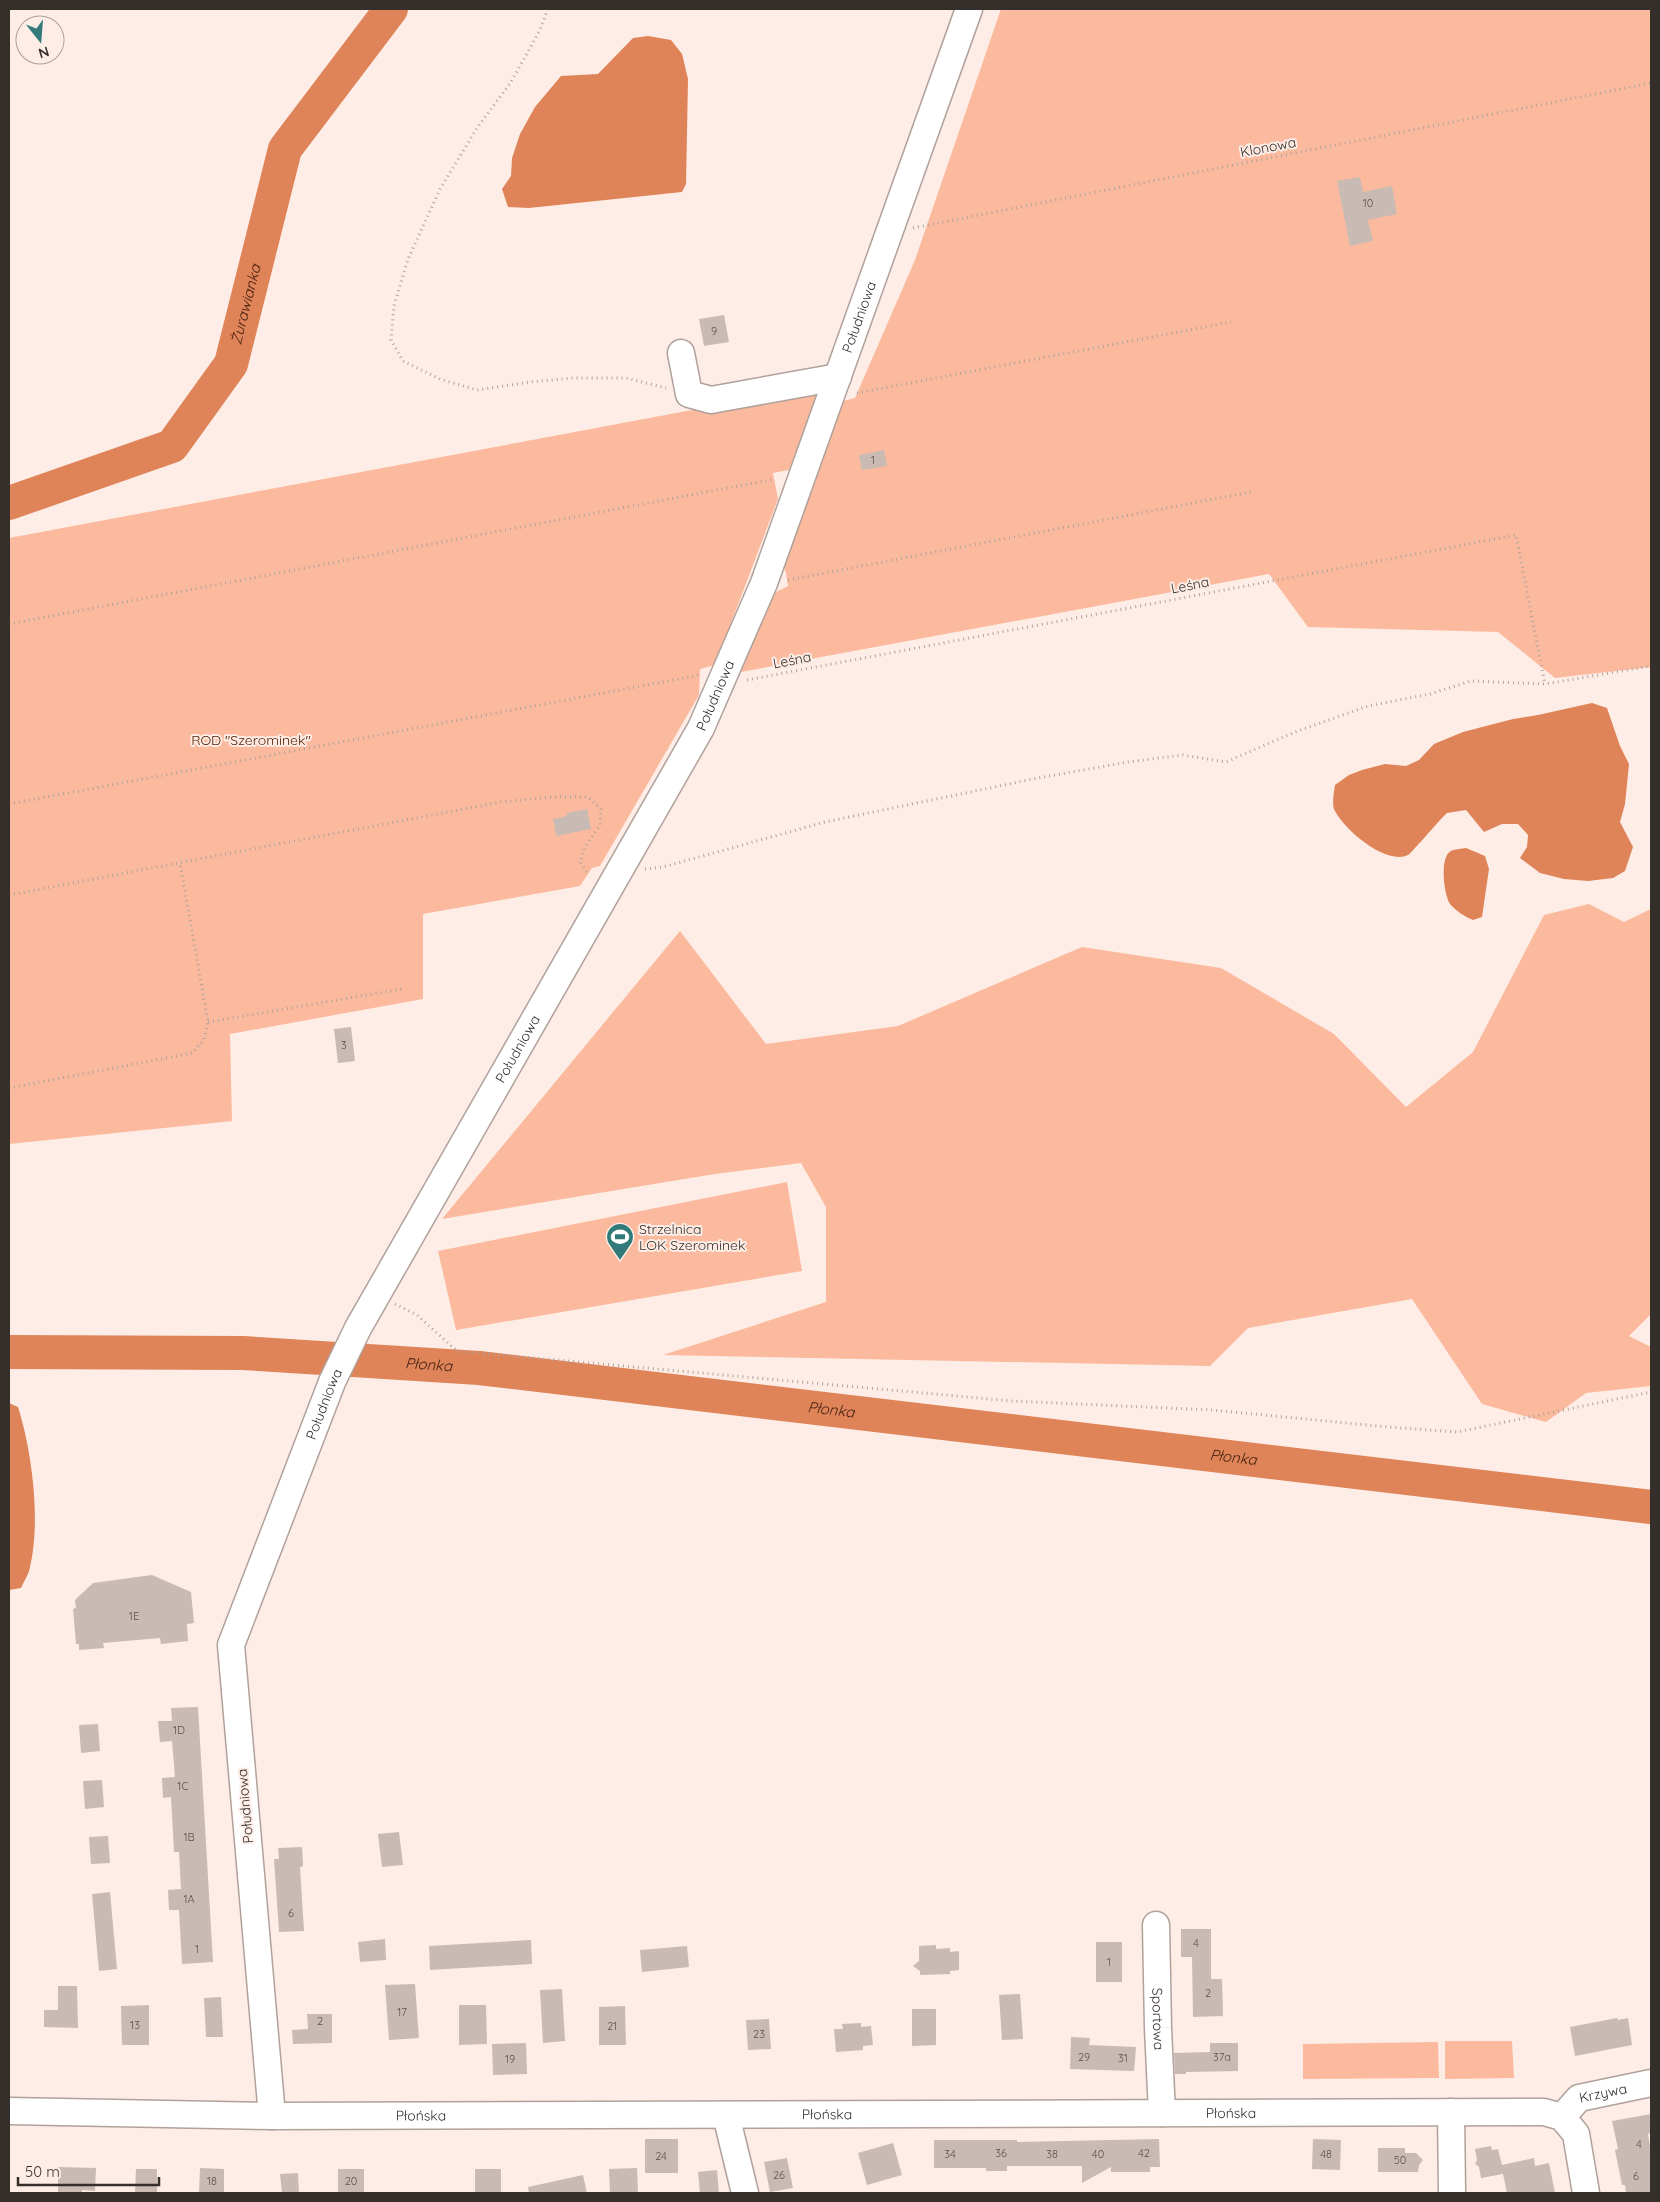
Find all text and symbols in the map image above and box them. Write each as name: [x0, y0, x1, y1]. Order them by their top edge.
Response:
north arrow: [15, 15, 65, 65]
text: N: [36, 42, 51, 63]
street label: Klonowa: [1238, 133, 1298, 161]
house number: 10: [1363, 196, 1373, 210]
water label: Żurawianka: [226, 261, 265, 347]
street label: Południowa: [838, 279, 880, 355]
house number: 9: [711, 324, 717, 338]
house number: 1: [871, 453, 875, 467]
street label: Leśna: [1169, 572, 1211, 598]
street label: Leśna: [771, 647, 813, 673]
street label: Południowa: [692, 658, 738, 733]
park label: ROD "Szerominek": [191, 731, 311, 749]
street label: Południowa: [491, 1012, 544, 1086]
house number: 3: [341, 1038, 347, 1052]
place label: Strzelnica LOK Szerominek: [639, 1220, 745, 1254]
sports icon: Strzelnica LOK Szerominek: [605, 1222, 635, 1261]
water label: Płonka: [404, 1353, 454, 1375]
street label: Południowa: [302, 1365, 346, 1442]
water label: Płonka: [807, 1397, 857, 1422]
water label: Płonka: [1209, 1445, 1259, 1469]
house number: 1E: [129, 1609, 139, 1623]
house number: 1D: [173, 1723, 185, 1737]
street label: Południowa: [233, 1768, 257, 1844]
house number: 1C: [177, 1779, 189, 1793]
house number: 1B: [183, 1830, 195, 1844]
house number: 1A: [183, 1892, 195, 1906]
house number: 6: [288, 1906, 294, 1920]
house number: 4: [1193, 1936, 1199, 1950]
house number: 1: [195, 1942, 199, 1956]
house number: 1: [1107, 1955, 1111, 1969]
house number: 2: [1205, 1986, 1211, 2000]
street label: Sportowa: [1148, 1988, 1168, 2051]
house number: 17: [397, 2005, 407, 2019]
house number: 2: [317, 2014, 323, 2028]
house number: 13: [130, 2018, 140, 2032]
house number: 21: [607, 2019, 617, 2033]
house number: 23: [753, 2027, 765, 2041]
house number: 29: [1078, 2050, 1090, 2064]
house number: 37a: [1213, 2050, 1231, 2064]
house number: 31: [1118, 2051, 1128, 2065]
house number: 19: [505, 2052, 515, 2066]
street label: Krzywa: [1577, 2079, 1629, 2107]
street label: Płońska: [1206, 2104, 1256, 2122]
street label: Płońska: [802, 2105, 852, 2123]
street label: Płońska: [396, 2106, 446, 2125]
house number: 4: [1636, 2137, 1642, 2151]
house number: 36: [995, 2146, 1007, 2160]
house number: 42: [1138, 2146, 1150, 2160]
house number: 34: [944, 2147, 956, 2161]
house number: 38: [1046, 2147, 1058, 2161]
house number: 40: [1092, 2147, 1104, 2161]
house number: 48: [1320, 2147, 1332, 2161]
house number: 24: [655, 2149, 667, 2163]
house number: 50: [1394, 2153, 1406, 2167]
scale bar: [18, 2154, 159, 2186]
text: 50 m: [25, 2162, 60, 2181]
house number: 26: [773, 2168, 785, 2182]
house number: 6: [1633, 2169, 1639, 2183]
house number: 18: [207, 2174, 217, 2188]
house number: 20: [345, 2174, 357, 2188]

